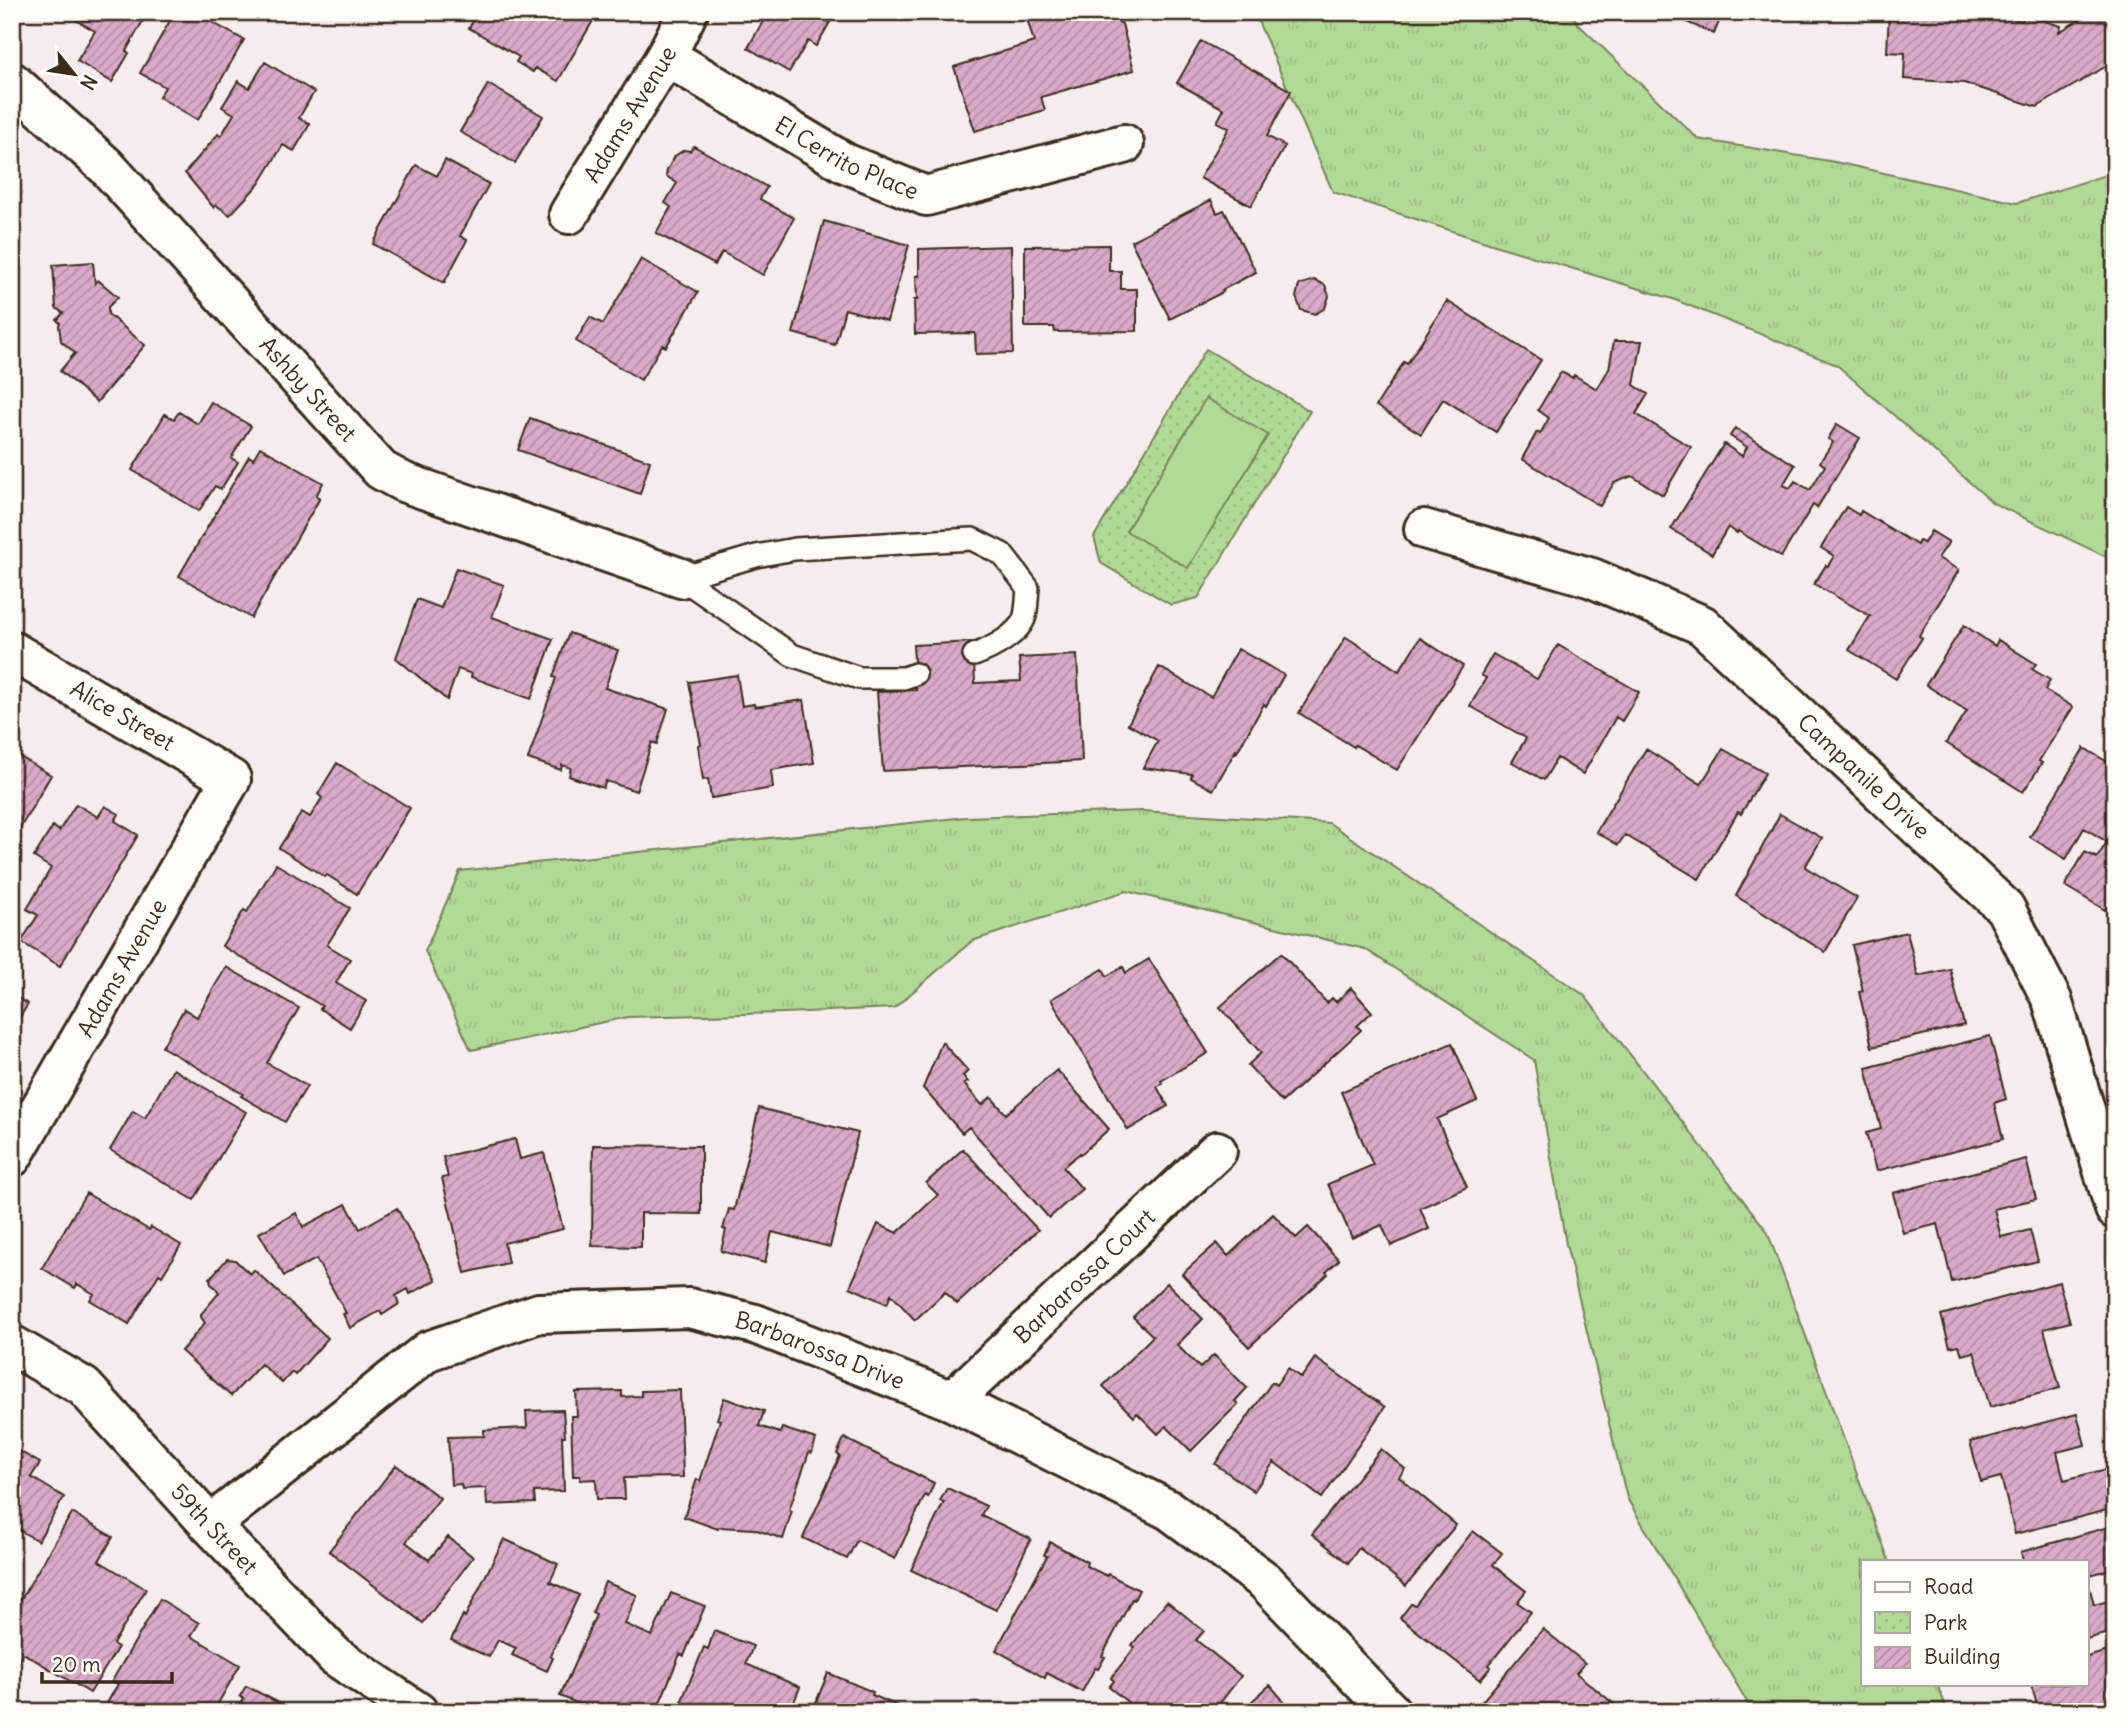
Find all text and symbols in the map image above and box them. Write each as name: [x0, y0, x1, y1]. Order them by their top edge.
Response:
north arrow: [38, 38, 108, 108]
street label: Adams Avenue: [577, 41, 683, 188]
text: N: [75, 71, 102, 94]
street label: El Cerrito Place: [770, 110, 923, 205]
street label: Ashby Street: [253, 330, 363, 447]
street label: Alice Street: [65, 673, 180, 757]
street label: Campanile Drive: [1792, 707, 1936, 845]
street label: Adams Avenue: [70, 894, 173, 1042]
street label: Barbarossa Court: [1007, 1202, 1161, 1349]
street label: Barbarossa Drive: [732, 1305, 909, 1395]
street label: 59th Street: [165, 1477, 265, 1580]
legend: [1861, 1560, 2088, 1686]
text: Road: [1924, 1573, 1973, 1600]
text: Park: [1924, 1609, 1967, 1636]
scale bar: [42, 1640, 172, 1684]
text: Building: [1924, 1643, 2000, 1670]
text: 20 m: [52, 1651, 101, 1678]

